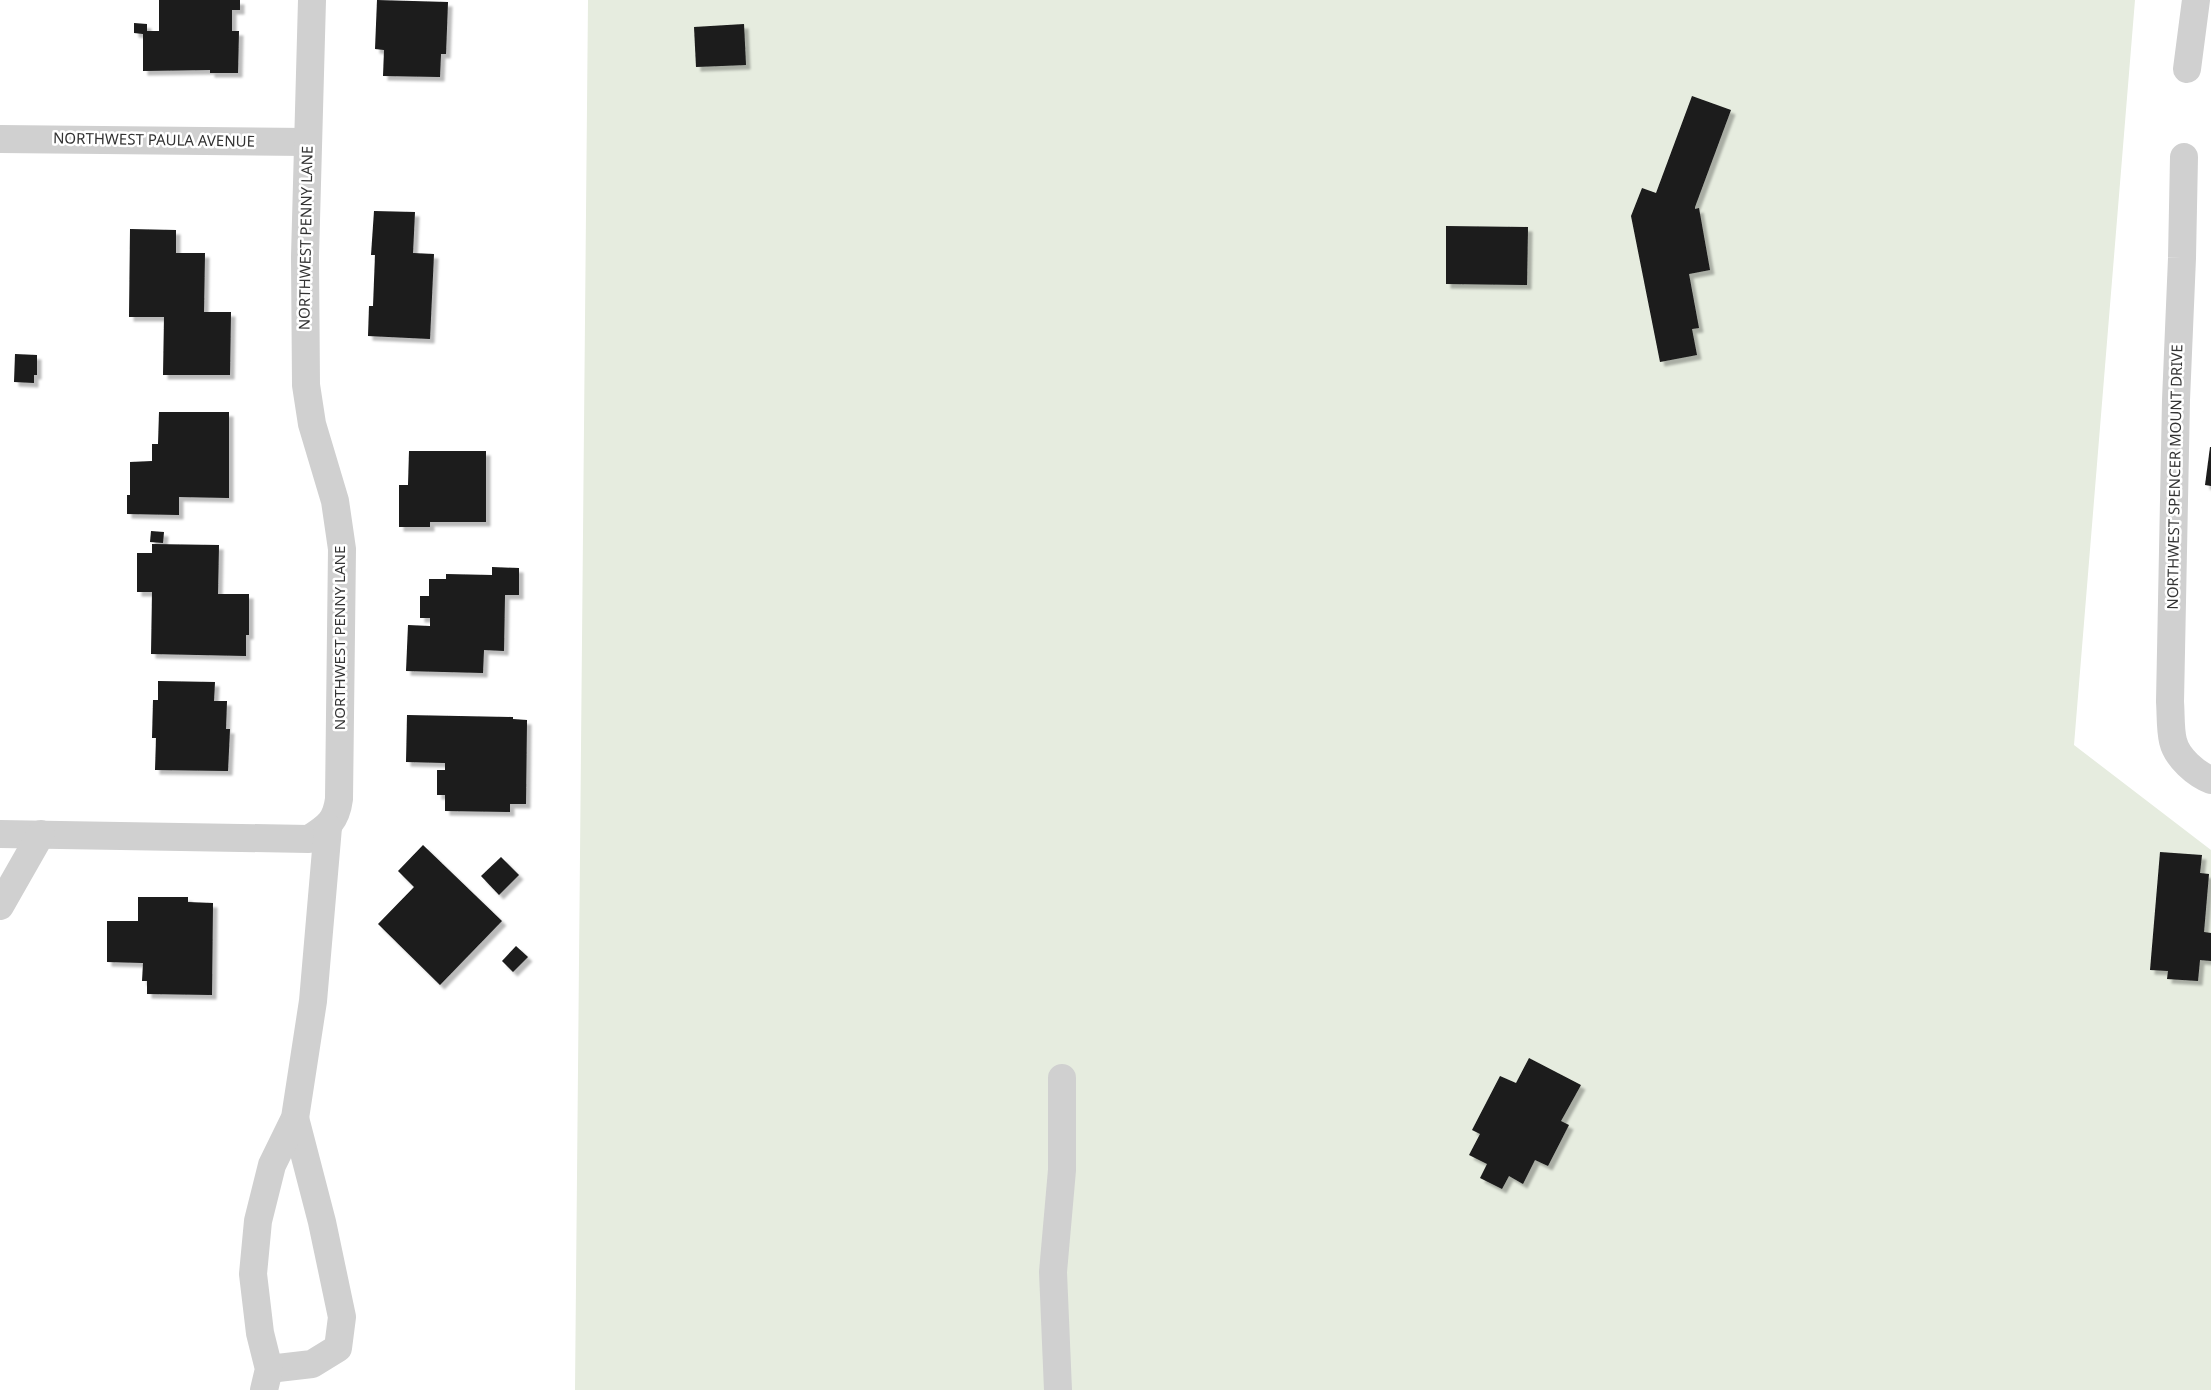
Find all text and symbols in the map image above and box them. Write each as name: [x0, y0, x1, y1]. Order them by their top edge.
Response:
street label: NORTHWEST PAULA AVENUE: [53, 127, 255, 151]
street label: NORTHWEST PENNY LANE: [293, 146, 317, 330]
street label: NORTHWEST SPENCER MOUNT DRIVE: [2162, 344, 2186, 610]
street label: NORTHWEST PENNY LANE: [329, 546, 349, 730]

